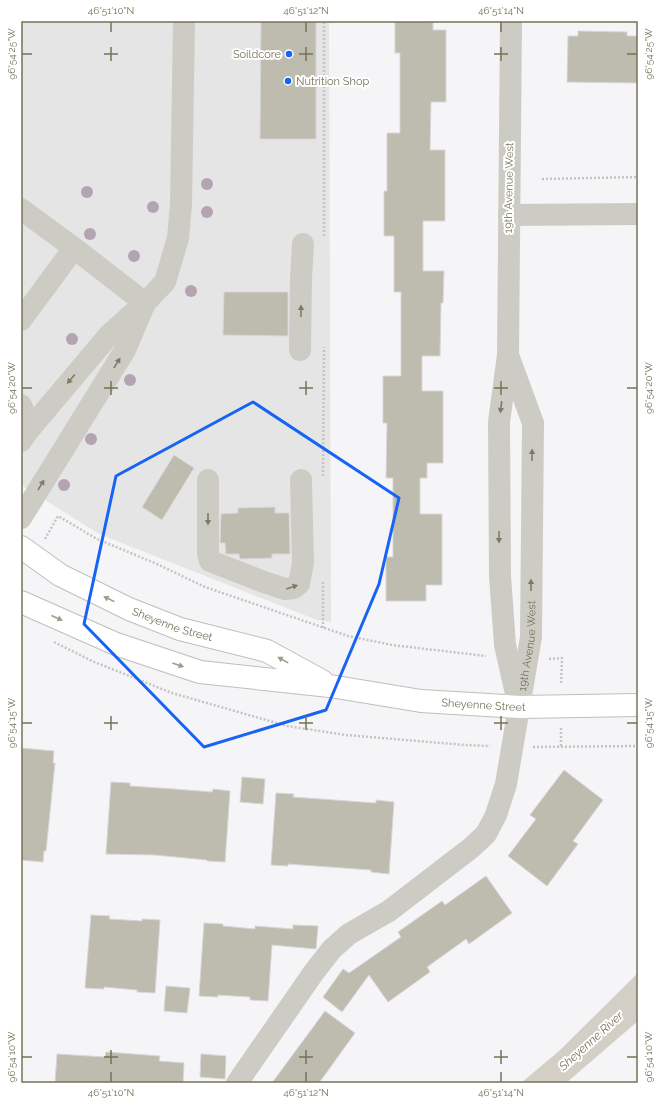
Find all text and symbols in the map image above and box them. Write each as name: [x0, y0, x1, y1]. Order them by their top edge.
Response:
text: 46°51'10"N: [88, 5, 134, 16]
text: 46°51'12"N: [283, 5, 329, 16]
text: 46°51'14"N: [478, 5, 524, 16]
text: 96°54'25"W: [6, 28, 17, 80]
text: 96°54'25"W: [643, 28, 654, 80]
place label: Soildcore: [233, 48, 282, 61]
marker: Soildcore: [284, 49, 294, 59]
place label: Nutrition Shop: [296, 75, 369, 88]
marker: Nutrition Shop: [283, 76, 293, 86]
street label: 19th Avenue West: [502, 142, 516, 234]
one-way arrow: [298, 304, 304, 317]
one-way arrow: [114, 357, 121, 369]
text: 96°54'20"W: [6, 362, 17, 414]
text: 96°54'20"W: [643, 362, 654, 414]
one-way arrow: [67, 374, 76, 384]
one-way arrow: [498, 401, 504, 414]
one-way arrow: [529, 448, 535, 461]
one-way arrow: [38, 479, 45, 491]
one-way arrow: [205, 513, 211, 526]
one-way arrow: [496, 531, 502, 544]
one-way arrow: [528, 578, 534, 591]
one-way arrow: [287, 583, 299, 589]
one-way arrow: [103, 596, 114, 602]
street label: 19th Avenue West: [515, 600, 538, 692]
street label: Sheyenne Street: [130, 604, 214, 644]
one-way arrow: [51, 615, 62, 621]
one-way arrow: [277, 657, 289, 664]
one-way arrow: [172, 662, 184, 668]
street label: Sheyenne Street: [441, 696, 526, 714]
text: 96°54'15"W: [6, 697, 17, 748]
text: 96°54'15"W: [643, 697, 654, 748]
water label: Sheyenne River: [555, 1008, 627, 1074]
text: 96°54'10"W: [6, 1031, 17, 1082]
text: 96°54'10"W: [643, 1031, 654, 1082]
text: 46°51'10"N: [88, 1087, 134, 1098]
text: 46°51'12"N: [283, 1087, 329, 1098]
text: 46°51'14"N: [478, 1087, 524, 1098]

